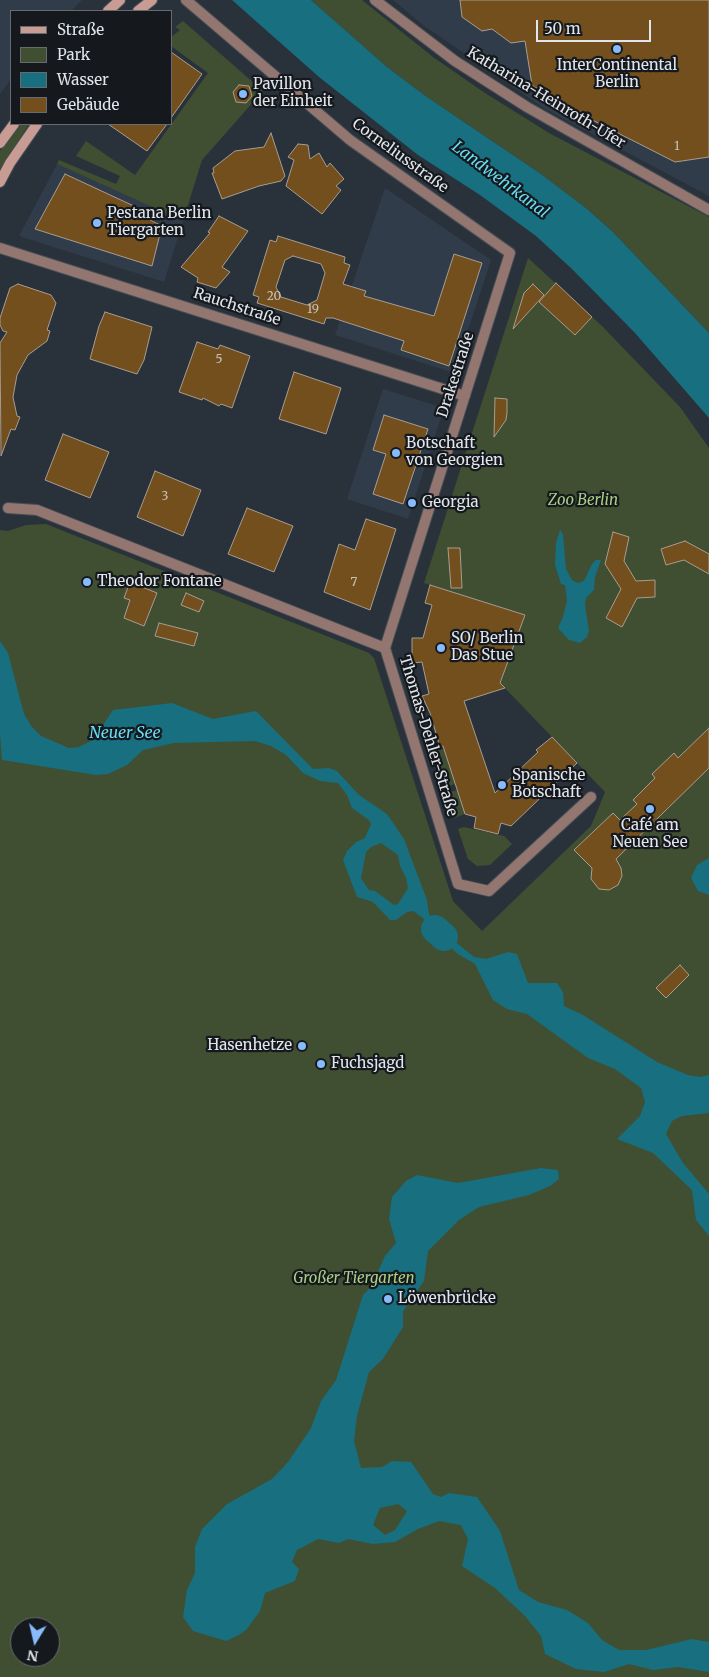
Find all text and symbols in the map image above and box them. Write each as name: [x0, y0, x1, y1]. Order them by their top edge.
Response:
legend: [10, 10, 172, 125]
scale bar: [539, 10, 654, 42]
text: 50 m: [544, 19, 581, 38]
text: Straße: [57, 20, 104, 39]
marker: InterContinental Berlin: [611, 43, 623, 55]
street label: Katharina-Heinroth-Ufer: [464, 44, 628, 152]
text: Park: [57, 45, 90, 64]
place label: InterContinental Berlin: [557, 57, 677, 92]
text: Wasser: [57, 70, 109, 89]
place label: Pavillon der Einheit: [253, 76, 333, 111]
marker: Pavillon der Einheit: [237, 88, 249, 100]
text: Gebäude: [57, 95, 119, 114]
street label: Corneliusstraße: [348, 115, 452, 197]
water label: Landwehrkanal: [448, 137, 552, 223]
house number: 1: [674, 140, 680, 154]
place label: Pestana Berlin Tiergarten: [107, 205, 211, 240]
marker: Pestana Berlin Tiergarten: [91, 217, 103, 229]
street label: Rauchstraße: [191, 284, 283, 330]
house number: 20: [267, 290, 281, 304]
house number: 19: [307, 303, 319, 317]
street label: Drakestraße: [434, 330, 478, 420]
house number: 5: [215, 353, 223, 367]
place label: Botschaft von Georgien: [406, 435, 503, 470]
marker: Botschaft von Georgien: [390, 447, 402, 459]
house number: 3: [162, 490, 168, 504]
park label: Zoo Berlin: [548, 492, 618, 510]
place label: Georgia: [422, 494, 479, 512]
marker: Georgia: [406, 497, 418, 509]
place label: Theodor Fontane: [97, 573, 221, 591]
marker: Theodor Fontane: [81, 576, 93, 588]
house number: 7: [351, 576, 357, 590]
place label: SO/ Berlin Das Stue: [451, 630, 524, 665]
marker: SO/ Berlin Das Stue: [435, 642, 447, 654]
street label: Thomas-Dehler-Straße: [395, 653, 461, 819]
water label: Neuer See: [89, 723, 161, 743]
place label: Spanische Botschaft: [512, 767, 585, 802]
marker: Spanische Botschaft: [496, 779, 508, 791]
marker: Café am Neuen See: [644, 803, 656, 815]
place label: Café am Neuen See: [612, 817, 688, 852]
place label: Hasenhetze: [207, 1037, 292, 1055]
marker: Hasenhetze: [296, 1040, 308, 1052]
place label: Fuchsjagd: [331, 1055, 404, 1073]
marker: Fuchsjagd: [315, 1058, 327, 1070]
park label: Großer Tiergarten: [293, 1270, 415, 1288]
place label: Löwenbrücke: [398, 1290, 496, 1308]
marker: Löwenbrücke: [382, 1293, 394, 1305]
north arrow: [10, 1617, 60, 1667]
text: N: [26, 1646, 40, 1666]

